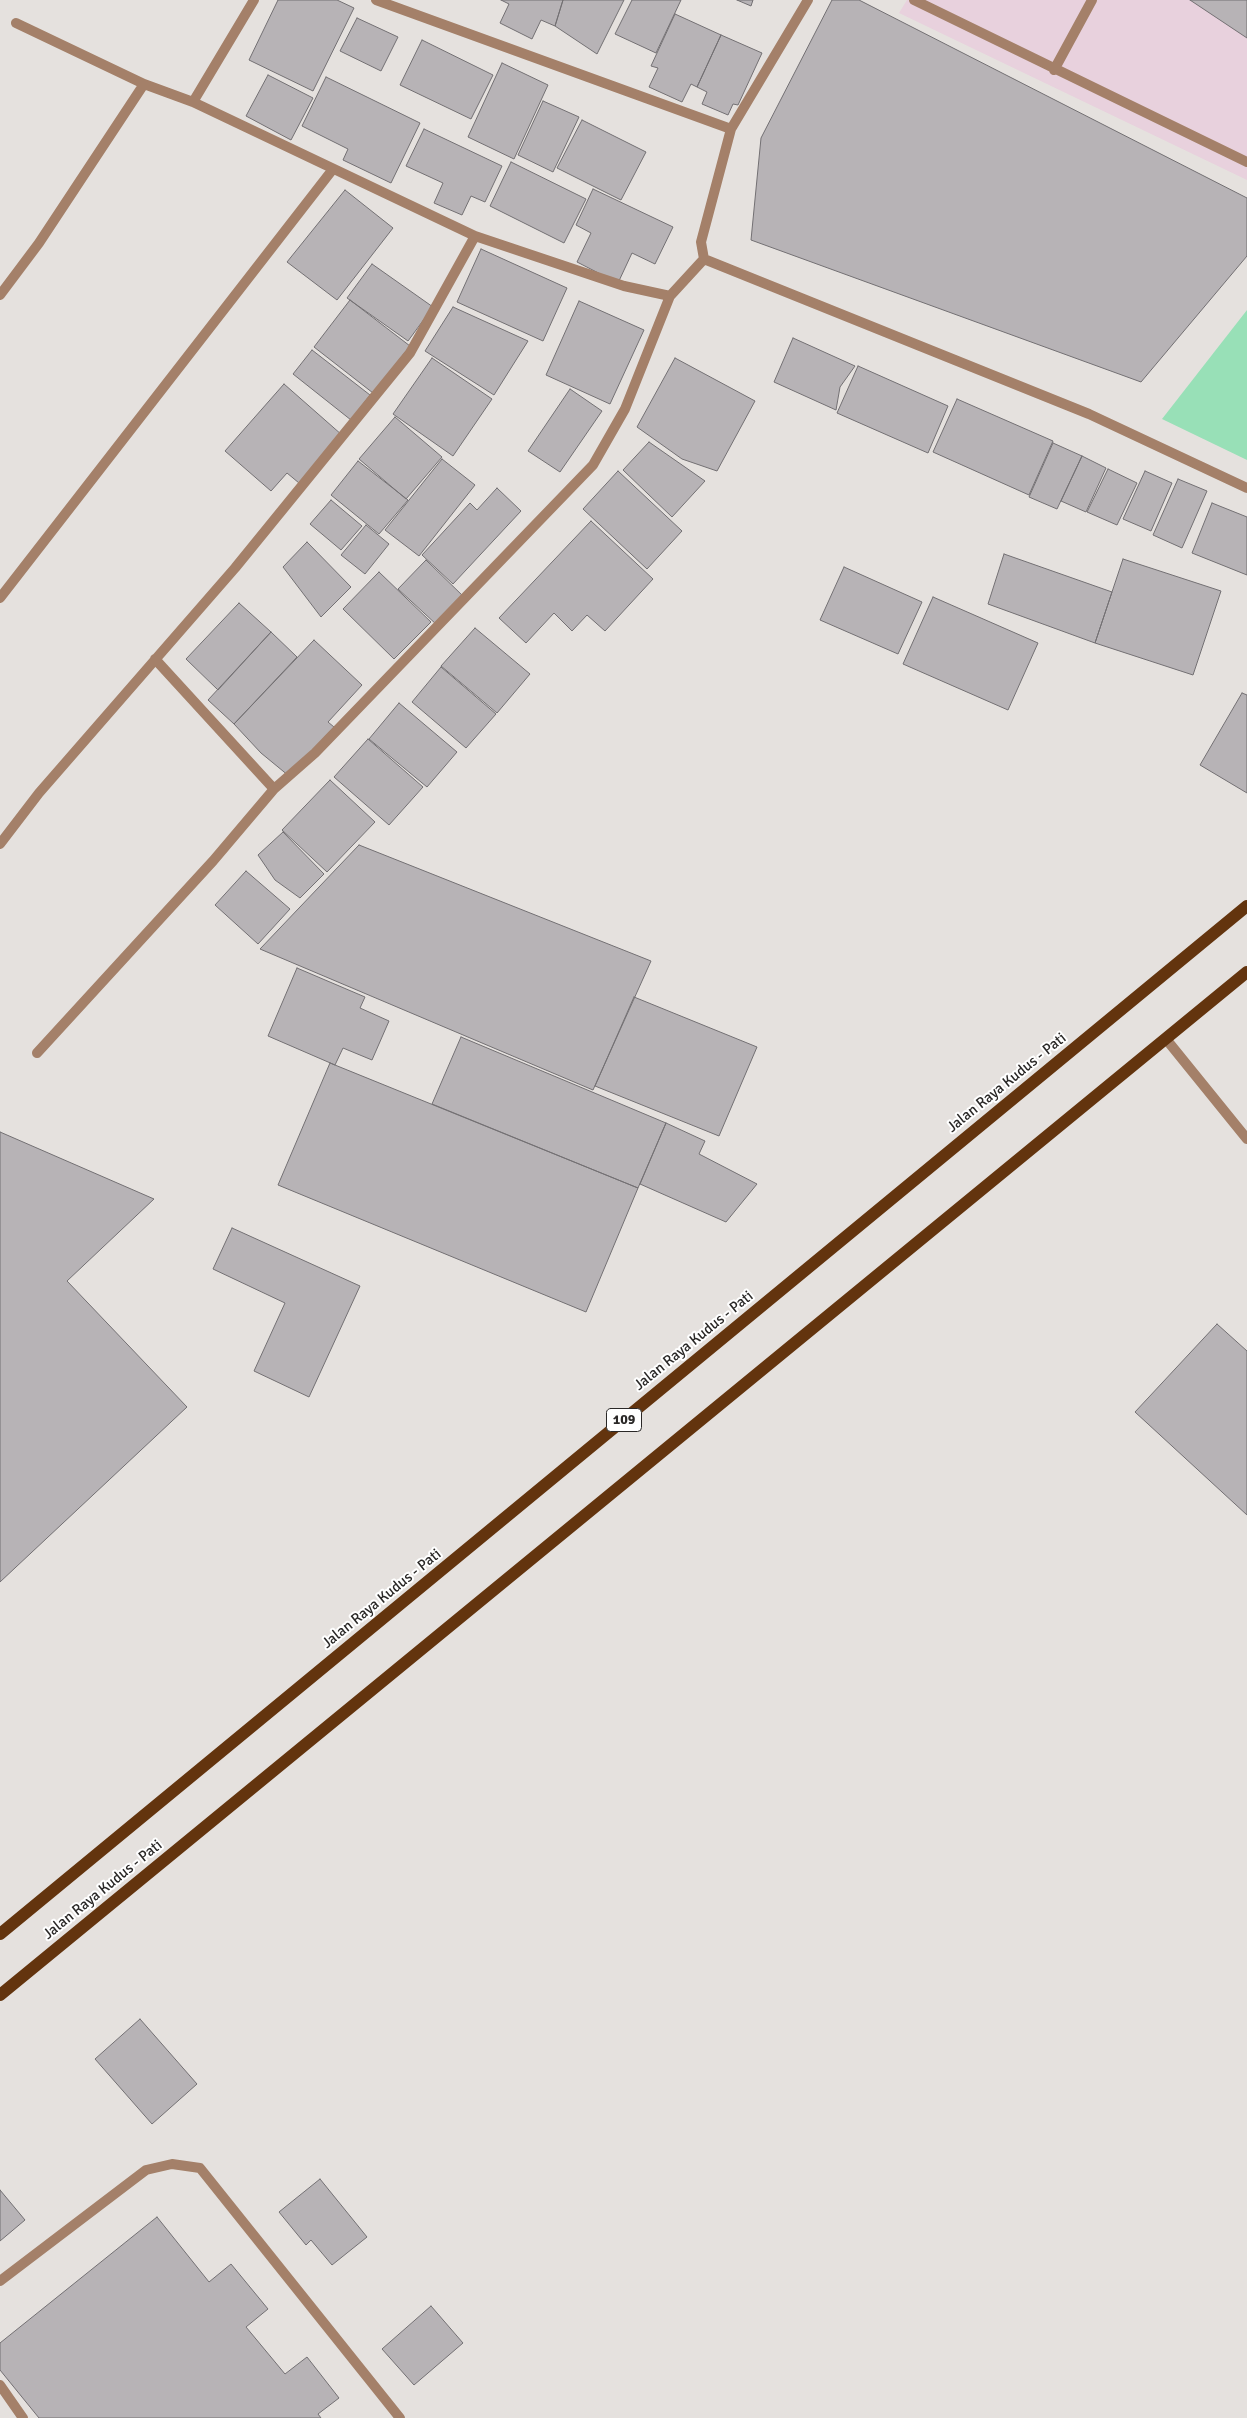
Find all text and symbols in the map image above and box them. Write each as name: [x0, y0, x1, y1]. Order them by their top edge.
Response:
street label: Jalan Raya Kudus - Pati: [944, 1029, 1070, 1137]
street label: Jalan Raya Kudus - Pati: [631, 1287, 757, 1395]
road number: 109: [606, 1408, 642, 1432]
street label: Jalan Raya Kudus - Pati: [319, 1545, 445, 1653]
street label: Jalan Raya Kudus - Pati: [40, 1836, 166, 1944]

